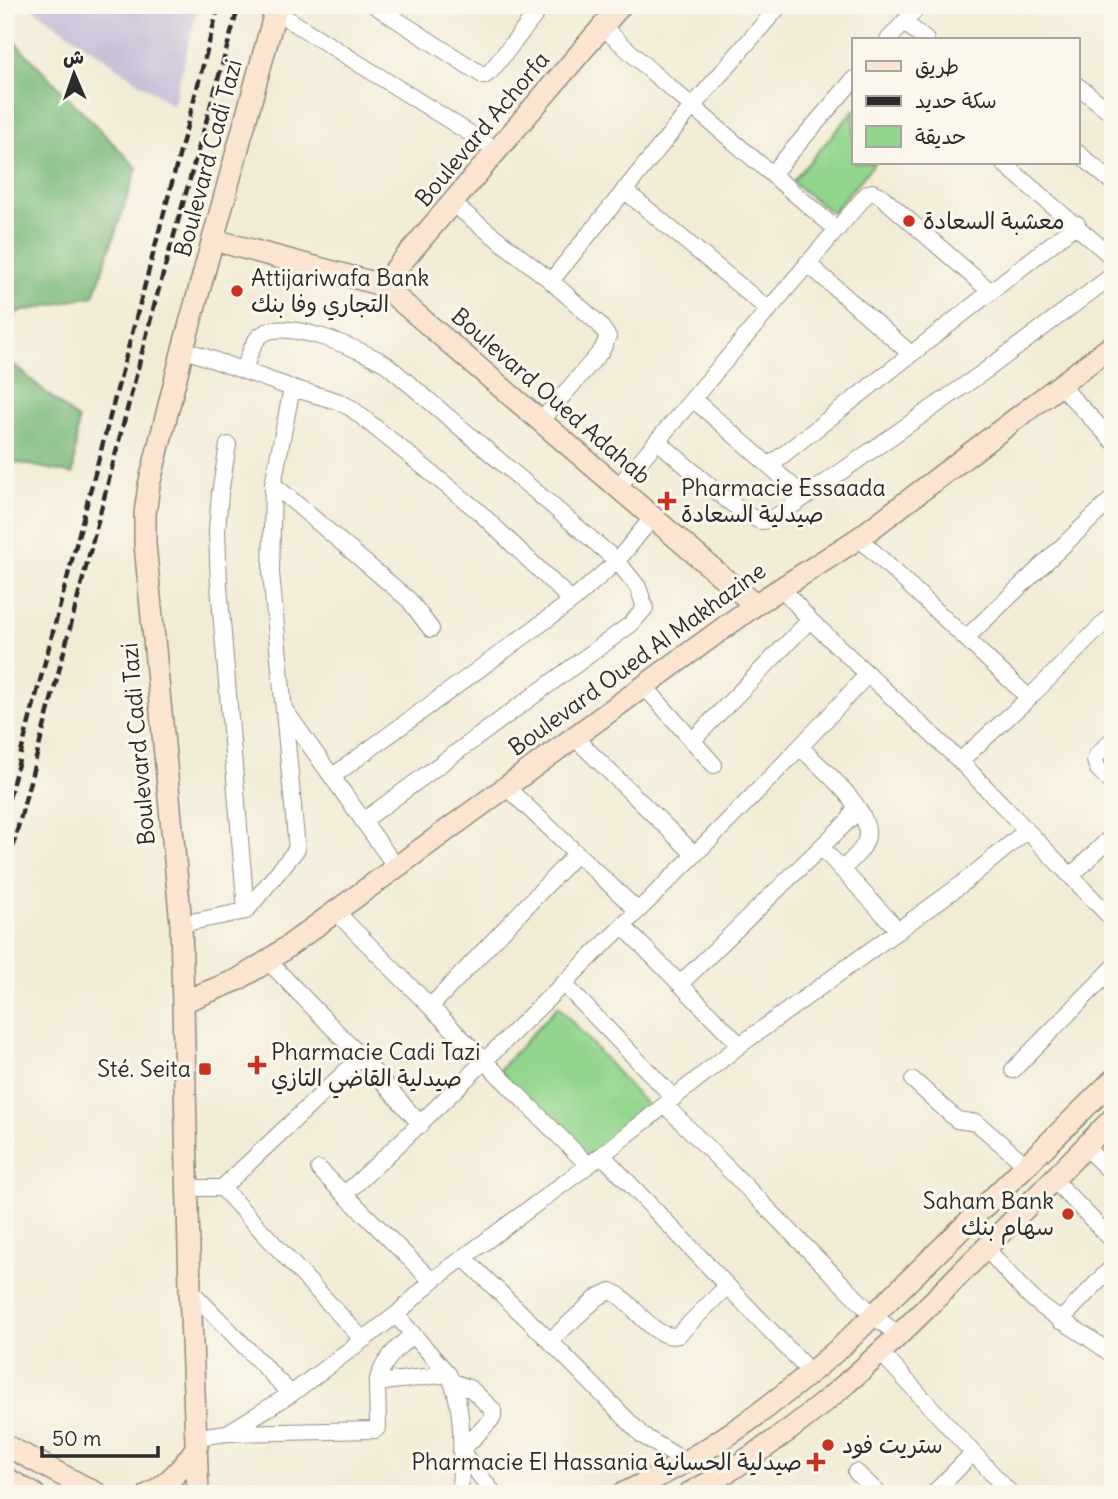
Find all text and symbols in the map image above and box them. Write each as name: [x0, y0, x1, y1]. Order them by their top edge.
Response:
north arrow: [38, 38, 108, 108]
legend: [852, 38, 1080, 164]
text: ش: [63, 45, 84, 69]
street label: Boulevard Achorfa: [408, 45, 555, 212]
text: طريق: [915, 53, 959, 80]
street label: Boulevard Cadi Tazi: [167, 56, 248, 260]
text: سكة حديد: [915, 87, 997, 114]
text: حديقة: [915, 123, 966, 150]
place label: معشبة السعادة: [923, 206, 1065, 235]
marker: معشبة السعادة: [901, 213, 917, 229]
place label: Attijariwafa Bank التجاري وفا بنك: [251, 263, 429, 321]
marker: Attijariwafa Bank التجاري وفا بنك: [229, 283, 245, 299]
street label: Boulevard Oued Adahab: [446, 301, 657, 490]
place label: Pharmacie Essaada صيدلية السعادة: [681, 473, 886, 528]
marker: Pharmacie Essaada صيدلية السعادة: [659, 493, 675, 509]
street label: Boulevard Oued Al Makhazine: [502, 556, 771, 762]
street label: Boulevard Cadi Tazi: [114, 642, 161, 847]
place label: Pharmacie Cadi Tazi صيدلية القاضي التازي: [271, 1037, 480, 1099]
place label: Sté. Seita: [97, 1054, 191, 1083]
marker: Pharmacie Cadi Tazi صيدلية القاضي التازي: [249, 1057, 265, 1073]
marker: Sté. Seita: [197, 1061, 213, 1077]
place label: Saham Bank سهام بنك: [923, 1186, 1054, 1245]
marker: Saham Bank سهام بنك: [1060, 1206, 1076, 1222]
scale bar: [42, 1415, 158, 1459]
text: 50 m: [52, 1425, 101, 1452]
place label: ستريت فود: [842, 1430, 943, 1459]
marker: ستريت فود: [820, 1437, 836, 1453]
place label: Pharmacie El Hassania صيدلية الحسانية: [411, 1447, 802, 1476]
marker: Pharmacie El Hassania صيدلية الحسانية: [808, 1454, 824, 1470]

